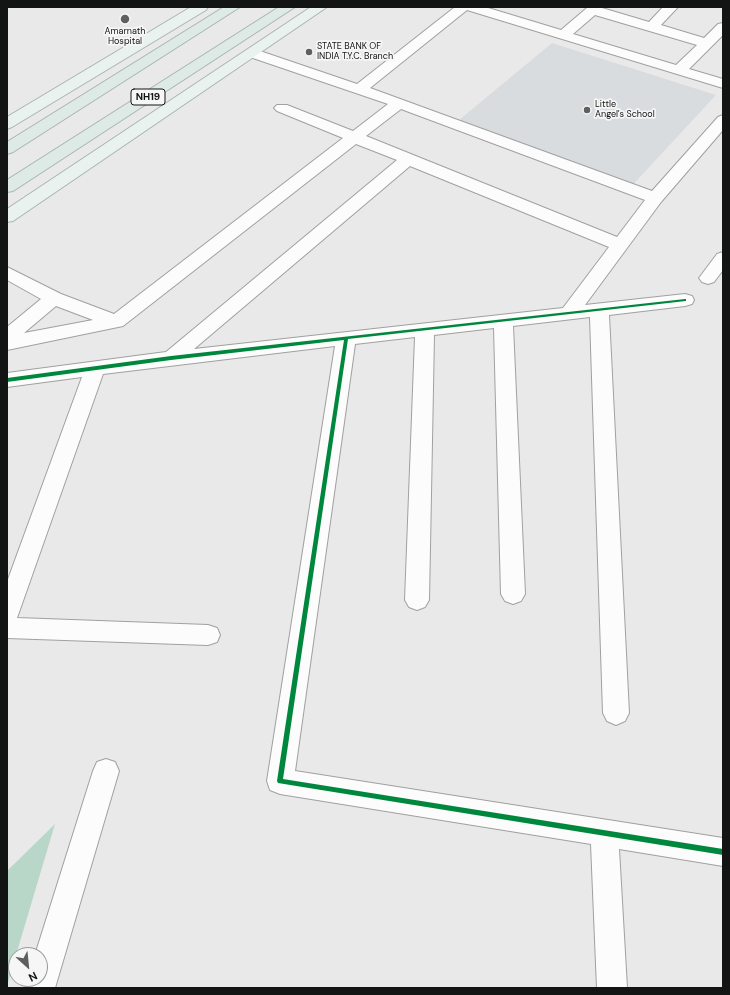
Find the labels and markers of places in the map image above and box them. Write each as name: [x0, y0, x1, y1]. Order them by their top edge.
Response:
marker: Amarnath Hospital: [119, 13, 131, 25]
place label: Amarnath Hospital: [105, 27, 145, 48]
place label: STATE BANK OF INDIA T.Y.C. Branch: [317, 42, 393, 63]
marker: STATE BANK OF INDIA T.Y.C. Branch: [304, 47, 314, 57]
place label: Little Angel's School: [595, 100, 655, 121]
marker: Little Angel's School: [582, 105, 592, 115]

